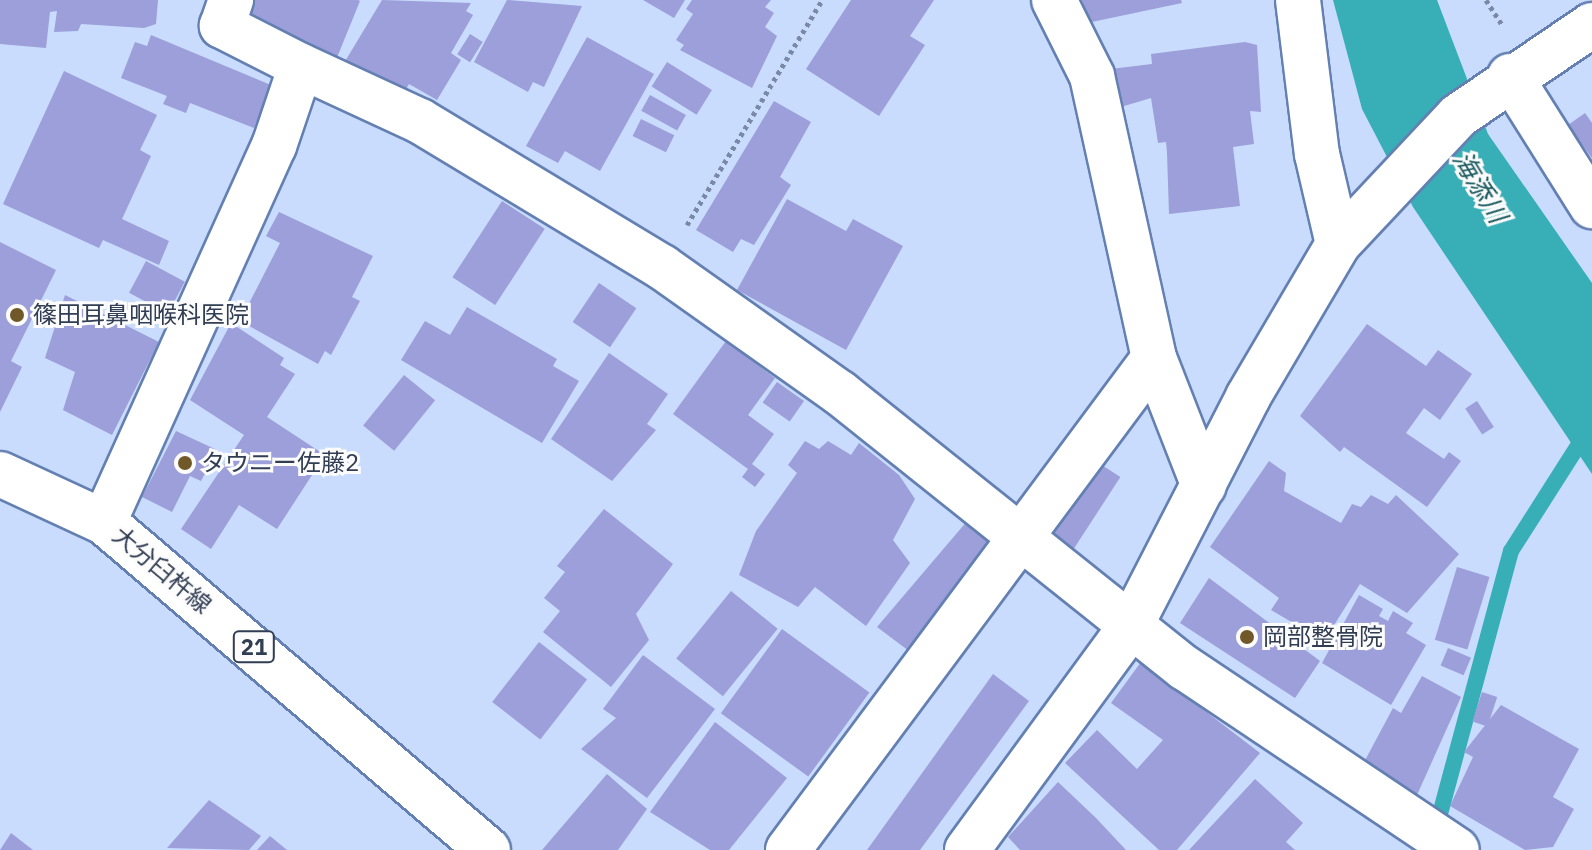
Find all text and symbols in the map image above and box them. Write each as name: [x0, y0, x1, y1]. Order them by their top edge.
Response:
water label: 海添川: [1447, 146, 1513, 228]
place label: 篠田耳鼻咽喉科医院: [33, 301, 249, 329]
marker: 篠田耳鼻咽喉科医院: [8, 306, 26, 324]
place label: タウニー佐藤2: [201, 449, 359, 477]
marker: タウニー佐藤2: [176, 454, 194, 472]
street label: 大分臼杵線: [107, 520, 217, 620]
place label: 岡部整骨院: [1263, 623, 1383, 651]
marker: 岡部整骨院: [1238, 628, 1256, 646]
road number: 21: [232, 629, 276, 665]

